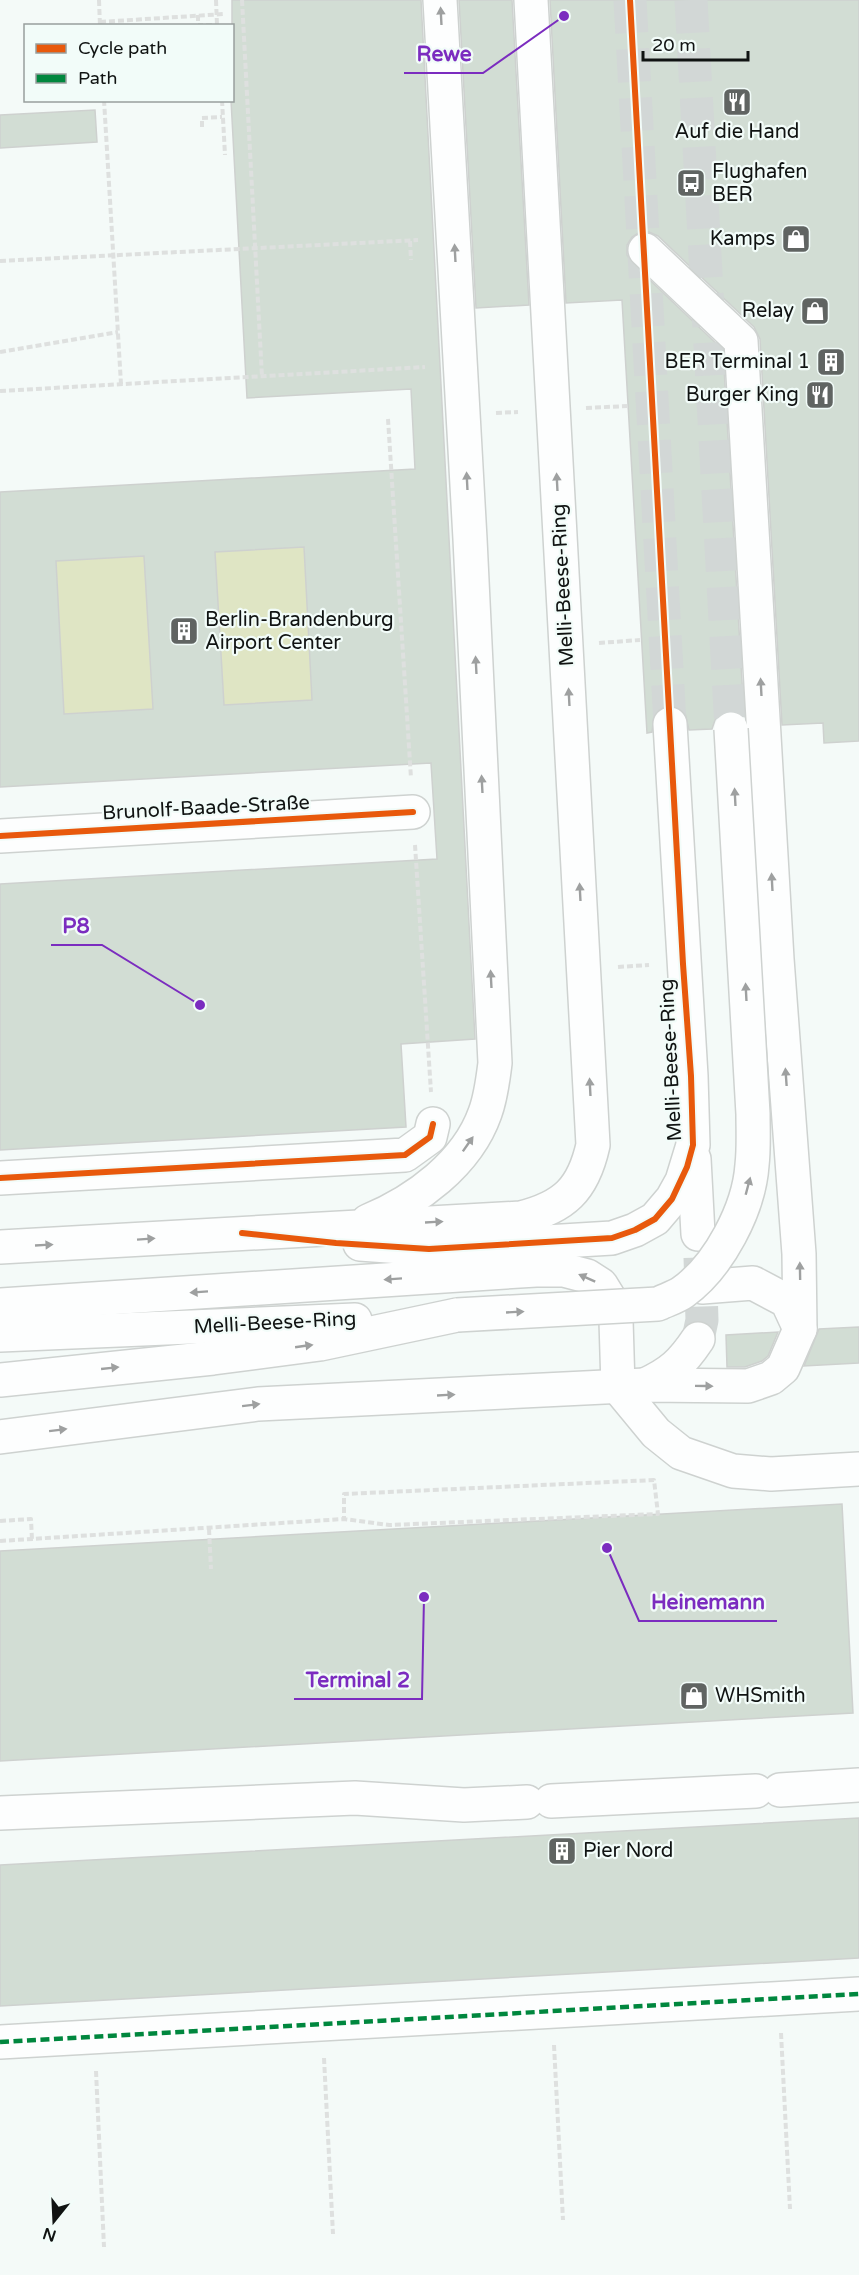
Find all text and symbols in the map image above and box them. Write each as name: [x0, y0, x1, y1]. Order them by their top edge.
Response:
one-way arrow: [437, 7, 446, 26]
legend: [24, 24, 234, 102]
scale bar: [643, 24, 748, 62]
callout: Rewe: [404, 34, 483, 73]
text: 20 m: [652, 34, 696, 56]
text: Cycle path: [78, 37, 167, 59]
text: Rewe: [416, 42, 472, 67]
text: Path: [78, 67, 117, 89]
restaurant icon: Auf die Hand: [721, 86, 753, 118]
place label: Auf die Hand: [675, 120, 799, 144]
place label: Flughafen BER: [712, 160, 808, 207]
bus stop icon: Flughafen BER: [675, 167, 707, 199]
shop icon: Kamps: [780, 223, 812, 255]
place label: Kamps: [710, 227, 775, 251]
one-way arrow: [450, 243, 459, 262]
shop icon: Relay: [799, 295, 831, 327]
place label: Relay: [742, 299, 794, 323]
building icon: BER Terminal 1: [815, 346, 847, 378]
place label: BER Terminal 1: [665, 350, 810, 374]
restaurant icon: Burger King: [804, 379, 836, 411]
place label: Burger King: [686, 383, 799, 407]
one-way arrow: [462, 471, 471, 490]
one-way arrow: [552, 472, 562, 491]
street label: Melli-Beese-Ring: [547, 503, 579, 667]
place label: Berlin-Brandenburg Airport Center: [205, 608, 394, 655]
building icon: Berlin-Brandenburg Airport Center: [168, 615, 200, 647]
one-way arrow: [472, 656, 481, 675]
one-way arrow: [756, 678, 765, 697]
one-way arrow: [564, 688, 574, 707]
one-way arrow: [478, 774, 487, 793]
one-way arrow: [730, 788, 740, 807]
street label: Brunolf-Baade-Straße: [101, 791, 311, 825]
one-way arrow: [768, 873, 777, 892]
one-way arrow: [575, 883, 584, 902]
callout: P8: [51, 906, 102, 945]
text: P8: [62, 914, 90, 939]
one-way arrow: [487, 969, 496, 988]
street label: Melli-Beese-Ring: [655, 978, 687, 1142]
one-way arrow: [741, 982, 751, 1001]
one-way arrow: [781, 1067, 791, 1086]
one-way arrow: [586, 1077, 595, 1096]
one-way arrow: [462, 1136, 474, 1152]
one-way arrow: [743, 1177, 753, 1195]
one-way arrow: [425, 1218, 444, 1227]
one-way arrow: [136, 1234, 155, 1244]
one-way arrow: [34, 1241, 53, 1250]
one-way arrow: [795, 1262, 805, 1281]
one-way arrow: [577, 1273, 595, 1283]
one-way arrow: [384, 1274, 403, 1284]
one-way arrow: [189, 1287, 208, 1296]
street label: Melli-Beese-Ring: [193, 1307, 357, 1339]
one-way arrow: [506, 1307, 525, 1316]
one-way arrow: [294, 1341, 313, 1350]
one-way arrow: [101, 1364, 120, 1373]
one-way arrow: [694, 1381, 713, 1391]
one-way arrow: [437, 1391, 456, 1400]
one-way arrow: [242, 1400, 261, 1410]
one-way arrow: [49, 1425, 68, 1434]
callout: Heinemann: [639, 1582, 777, 1621]
text: Heinemann: [651, 1590, 765, 1615]
callout: Terminal 2: [294, 1660, 422, 1699]
text: Terminal 2: [305, 1668, 410, 1693]
shop icon: WHSmith: [678, 1680, 710, 1712]
place label: WHSmith: [715, 1684, 806, 1708]
building icon: Pier Nord: [546, 1835, 578, 1867]
place label: Pier Nord: [583, 1839, 673, 1863]
north arrow: [24, 2191, 84, 2251]
text: N: [40, 2223, 59, 2246]

